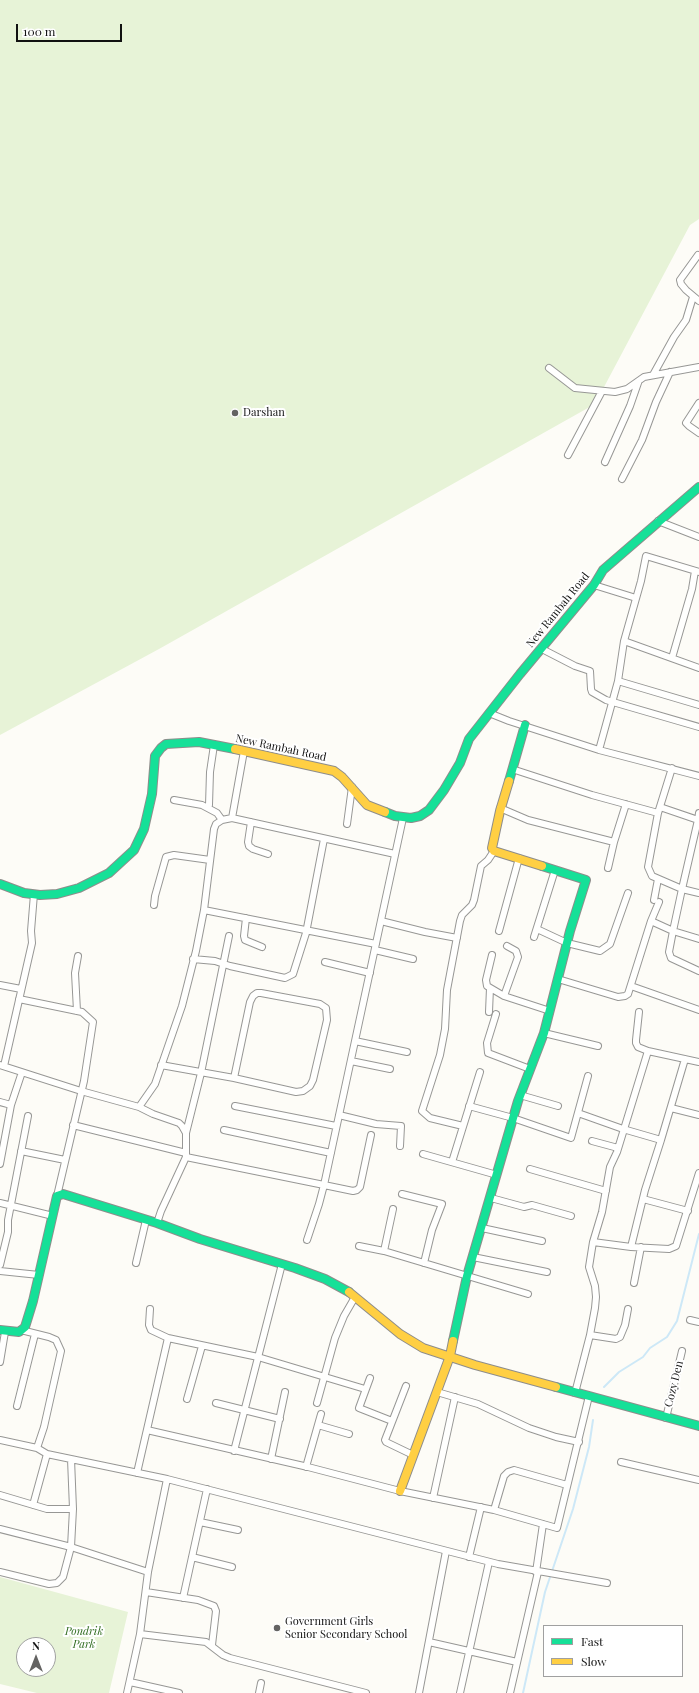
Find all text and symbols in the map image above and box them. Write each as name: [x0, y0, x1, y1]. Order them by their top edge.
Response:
scale bar: [18, 16, 124, 42]
text: 100 m: [23, 23, 55, 39]
place label: Darshan: [243, 406, 285, 420]
marker: Darshan: [230, 408, 240, 418]
street label: New Rambah Road: [524, 570, 592, 650]
street label: New Rambah Road: [234, 732, 328, 764]
street label: Cozy Den: [662, 1360, 686, 1408]
place label: Government Girls Senior Secondary School: [285, 1615, 407, 1641]
marker: Government Girls Senior Secondary School: [272, 1623, 282, 1633]
park label: Pondrik Park: [65, 1625, 103, 1651]
legend: [543, 1625, 683, 1677]
text: Fast: [581, 1633, 603, 1649]
north arrow: [16, 1637, 56, 1677]
text: N: [32, 1638, 40, 1653]
text: Slow: [581, 1653, 607, 1669]

